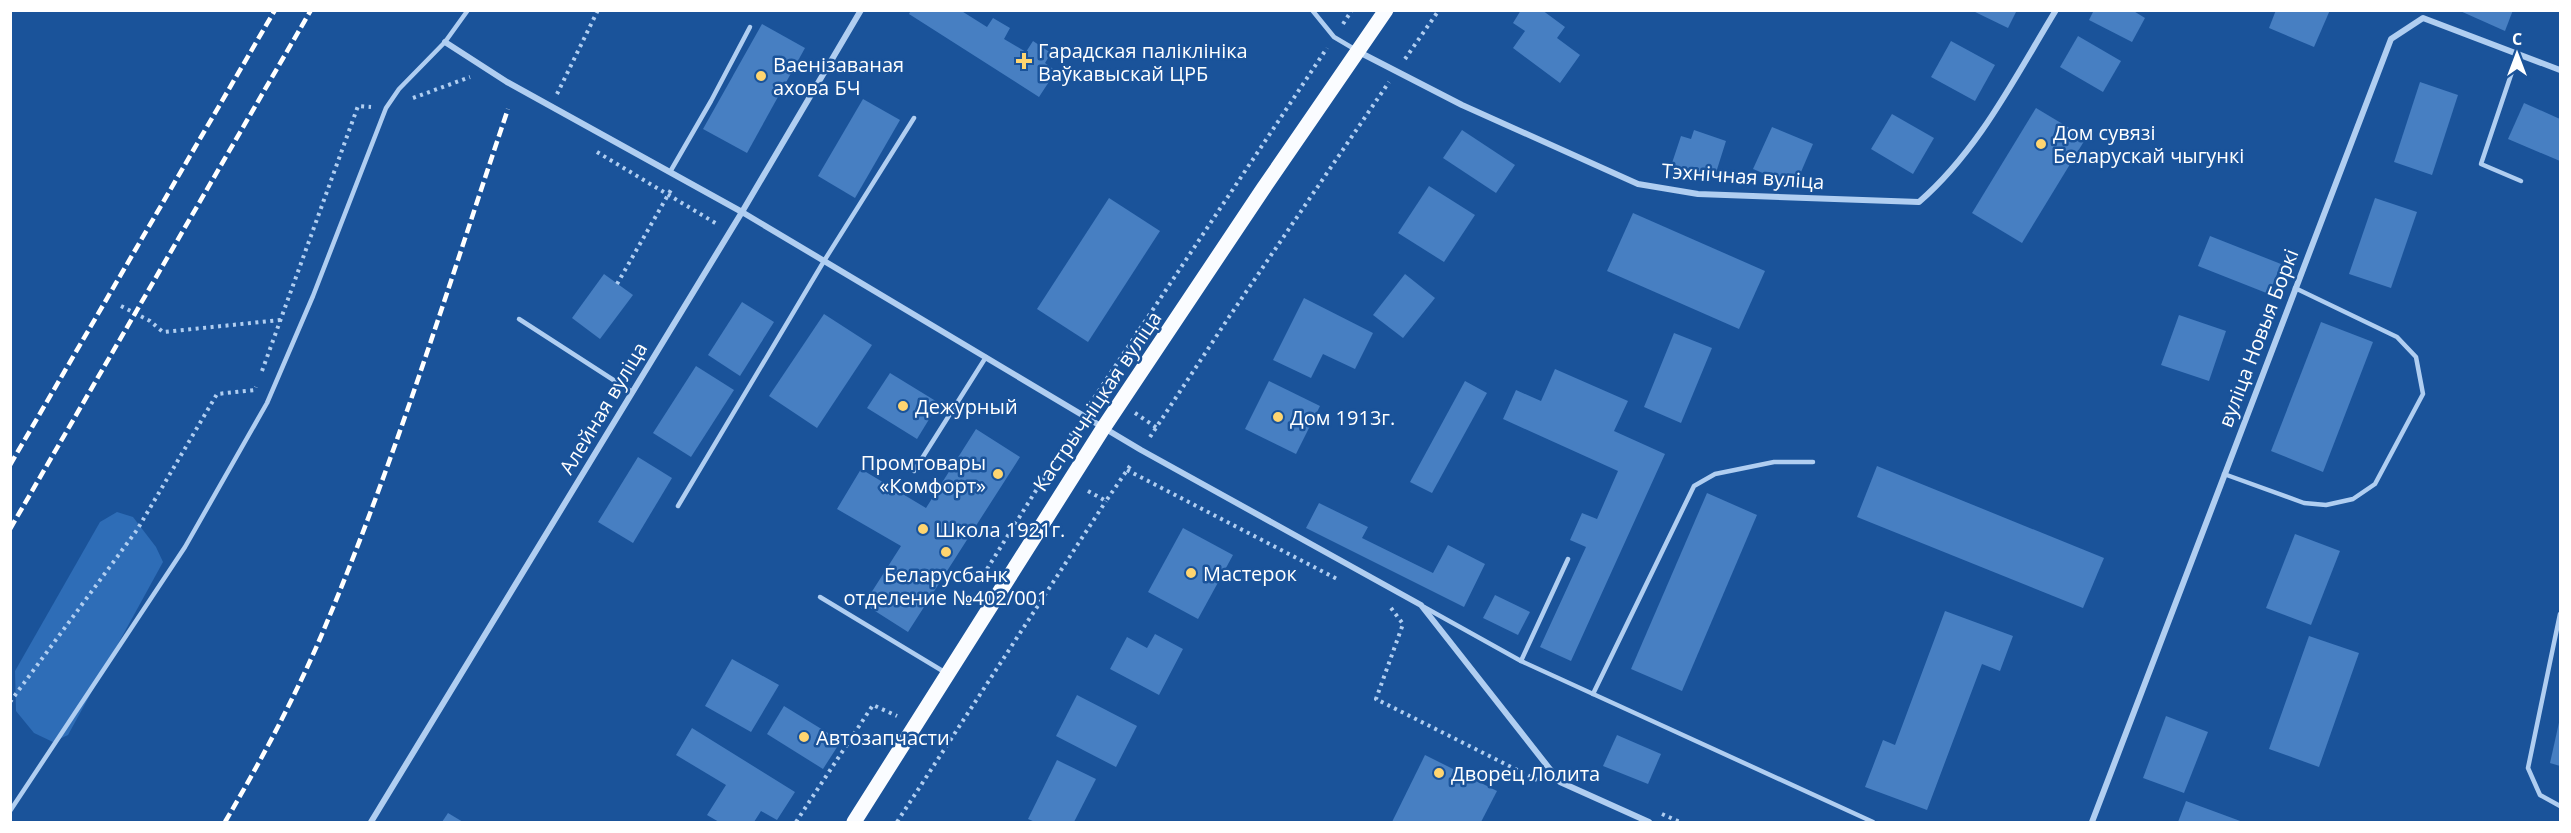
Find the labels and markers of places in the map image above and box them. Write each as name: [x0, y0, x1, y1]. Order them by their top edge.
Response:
place label: Гарадская паліклініка Ваўкавыскай ЦРБ: [1038, 37, 1248, 87]
place label: Ваенізаваная ахова БЧ: [773, 51, 904, 101]
marker: Гарадская паліклініка Ваўкавыскай ЦРБ: [1015, 52, 1033, 70]
marker: Ваенізаваная ахова БЧ: [754, 69, 768, 83]
place label: Дом сувязі Беларускай чыгункі: [2053, 119, 2244, 169]
marker: Дом сувязі Беларускай чыгункі: [2034, 137, 2048, 151]
place label: Дежурный: [915, 393, 1018, 420]
marker: Дежурный: [896, 399, 910, 413]
place label: Дом 1913г.: [1290, 404, 1395, 431]
marker: Дом 1913г.: [1271, 410, 1285, 424]
place label: Промтовары «Комфорт»: [861, 449, 986, 499]
marker: Промтовары «Комфорт»: [991, 467, 1005, 481]
place label: Школа 1921г.: [935, 516, 1065, 543]
marker: Школа 1921г.: [916, 522, 930, 536]
marker: Беларусбанк отделение №402/001: [939, 545, 953, 559]
place label: Мастерок: [1203, 560, 1298, 587]
place label: Беларусбанк отделение №402/001: [844, 561, 1048, 611]
marker: Мастерок: [1184, 566, 1198, 580]
place label: Автозапчасти: [816, 724, 950, 751]
marker: Автозапчасти: [797, 730, 811, 744]
place label: Дворец Лолита: [1451, 760, 1600, 787]
marker: Дворец Лолита: [1432, 766, 1446, 780]

